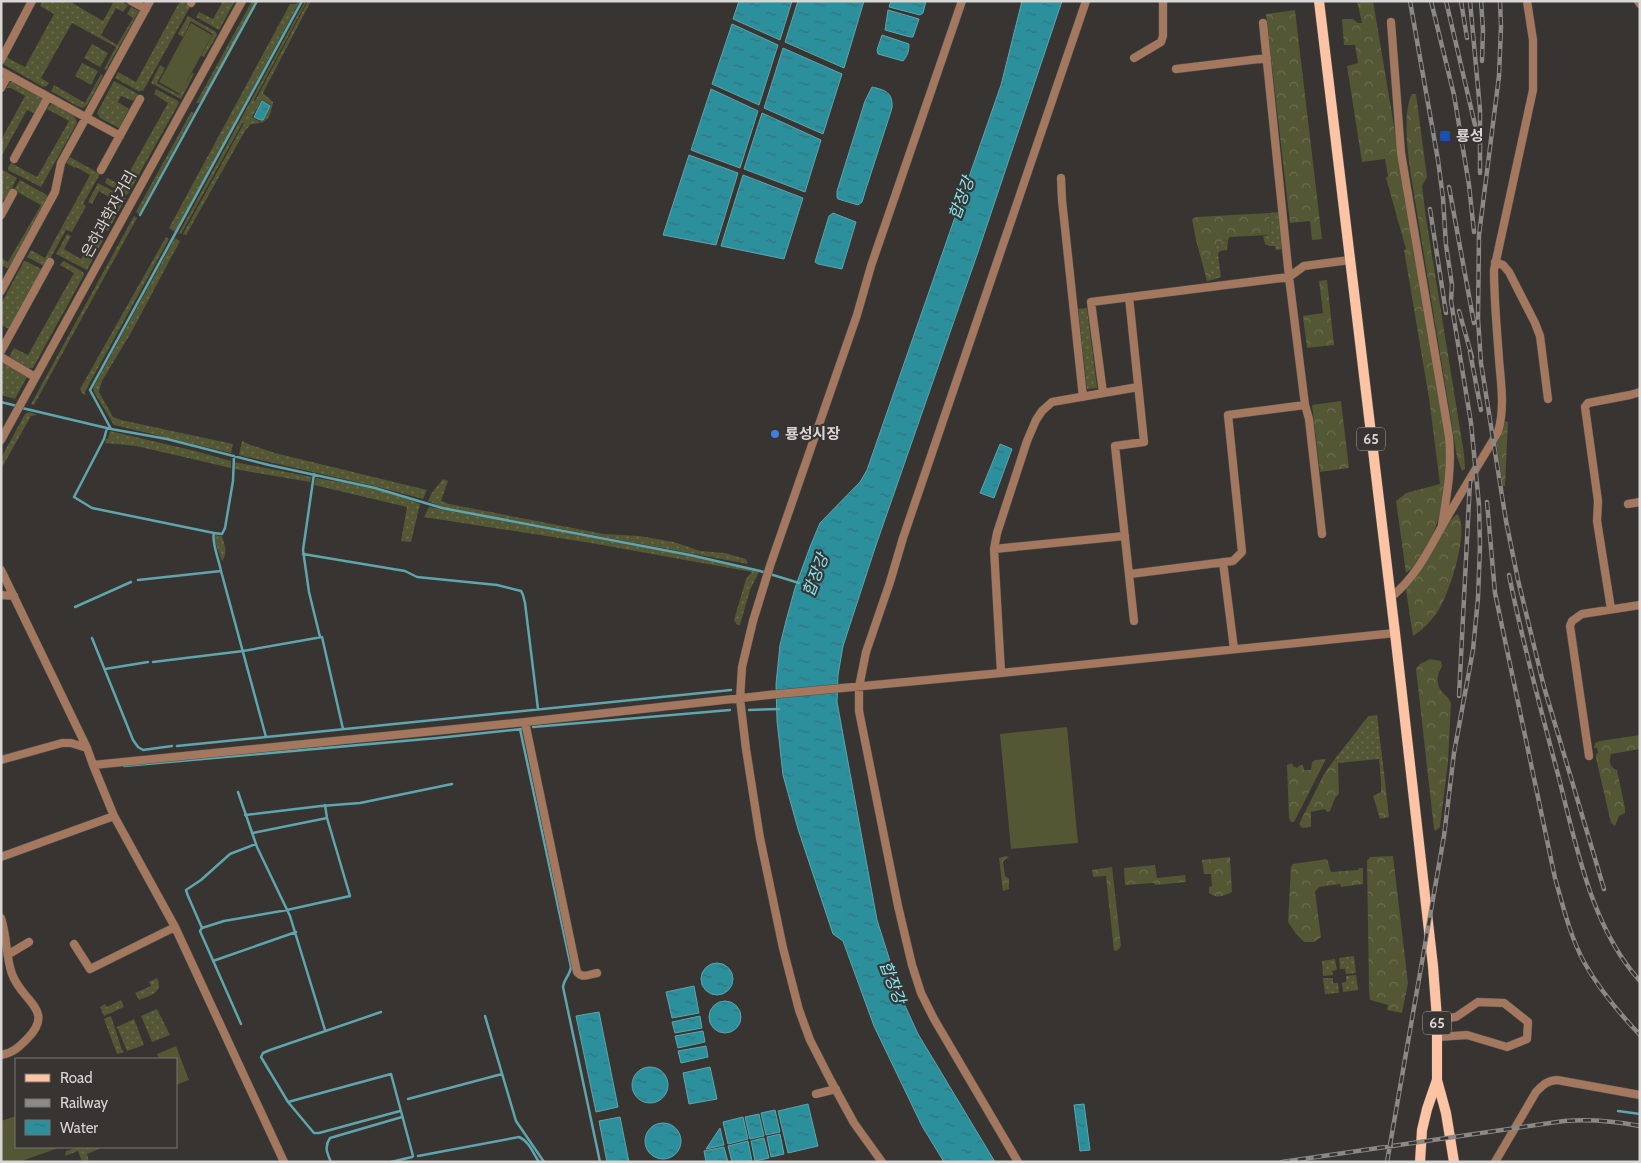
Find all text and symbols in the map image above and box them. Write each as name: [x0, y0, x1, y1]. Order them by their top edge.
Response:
place label: 룡성: [1456, 127, 1484, 145]
marker: 룡성: [1438, 129, 1452, 143]
street label: 은하과학자거리: [78, 167, 140, 261]
water label: 합장강: [945, 172, 979, 222]
place label: 룡성시장: [785, 425, 840, 443]
marker: 룡성시장: [769, 428, 781, 440]
road number: 65: [1357, 428, 1385, 450]
water label: 합장강: [799, 549, 833, 599]
water label: 합장강: [876, 958, 910, 1008]
road number: 65: [1423, 1011, 1451, 1034]
legend: [15, 1058, 178, 1148]
text: Road: [60, 1069, 93, 1087]
text: Railway: [60, 1094, 109, 1112]
text: Water: [60, 1119, 98, 1137]

